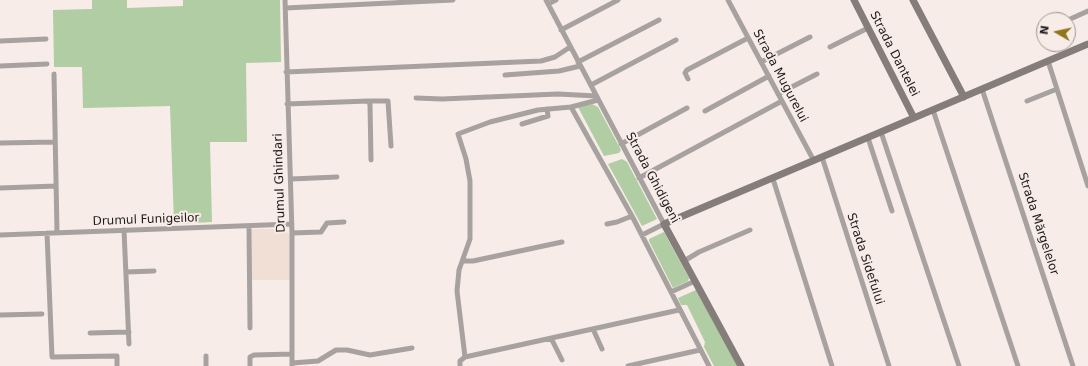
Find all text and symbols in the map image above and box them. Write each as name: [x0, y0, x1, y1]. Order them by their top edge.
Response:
street label: Strada Dantelei: [866, 9, 922, 99]
north arrow: [1036, 12, 1076, 52]
text: N: [1038, 25, 1052, 36]
street label: Strada Mugurelui: [749, 27, 811, 125]
street label: Strada Ghidigeni: [622, 130, 682, 226]
street label: Drumul Ghindari: [271, 133, 289, 233]
street label: Strada Mărgelelor: [1015, 171, 1061, 277]
street label: Drumul Funigeilor: [92, 211, 200, 229]
street label: Strada Sidefului: [843, 211, 887, 307]

